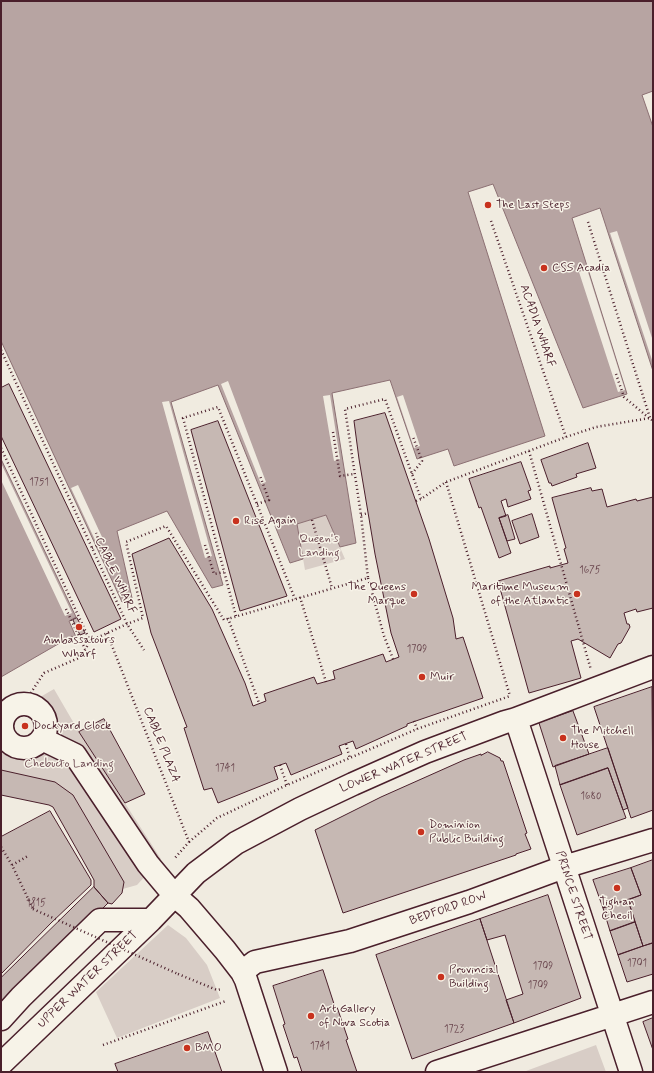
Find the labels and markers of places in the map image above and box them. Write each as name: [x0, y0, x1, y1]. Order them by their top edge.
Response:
place label: The Last Steps: [496, 198, 570, 212]
marker: The Last Steps: [483, 200, 493, 210]
place label: CSS Acadia: [552, 261, 611, 275]
marker: CSS Acadia: [539, 263, 549, 273]
place label: Rise Again: [244, 514, 296, 528]
marker: Rise Again: [231, 516, 241, 526]
place label: The Queens Marque: [348, 580, 406, 608]
place label: Maritime Museum of the Atlantic: [471, 580, 569, 608]
marker: The Queens Marque: [409, 589, 419, 599]
marker: Maritime Museum of the Atlantic: [572, 589, 582, 599]
marker: Ambassatours Wharf: [74, 622, 84, 632]
place label: Ambassatours Wharf: [43, 633, 115, 661]
place label: Muir: [430, 670, 454, 684]
marker: Muir: [417, 672, 427, 682]
place label: Dockyard Clock: [33, 719, 111, 733]
marker: Dockyard Clock: [20, 721, 30, 731]
place label: The Mitchell House: [571, 724, 634, 752]
marker: The Mitchell House: [558, 733, 568, 743]
place label: Dominion Public Building: [429, 818, 504, 846]
marker: Dominion Public Building: [416, 827, 426, 837]
marker: Tigh an Cheoil: [612, 883, 622, 893]
place label: Tigh an Cheoil: [600, 895, 634, 923]
place label: Provincial Building: [449, 963, 498, 991]
marker: Provincial Building: [436, 972, 446, 982]
place label: Art Gallery of Nova Scotia: [319, 1002, 390, 1030]
marker: Art Gallery of Nova Scotia: [306, 1011, 316, 1021]
place label: BMO: [195, 1041, 222, 1055]
marker: BMO: [182, 1043, 192, 1053]

